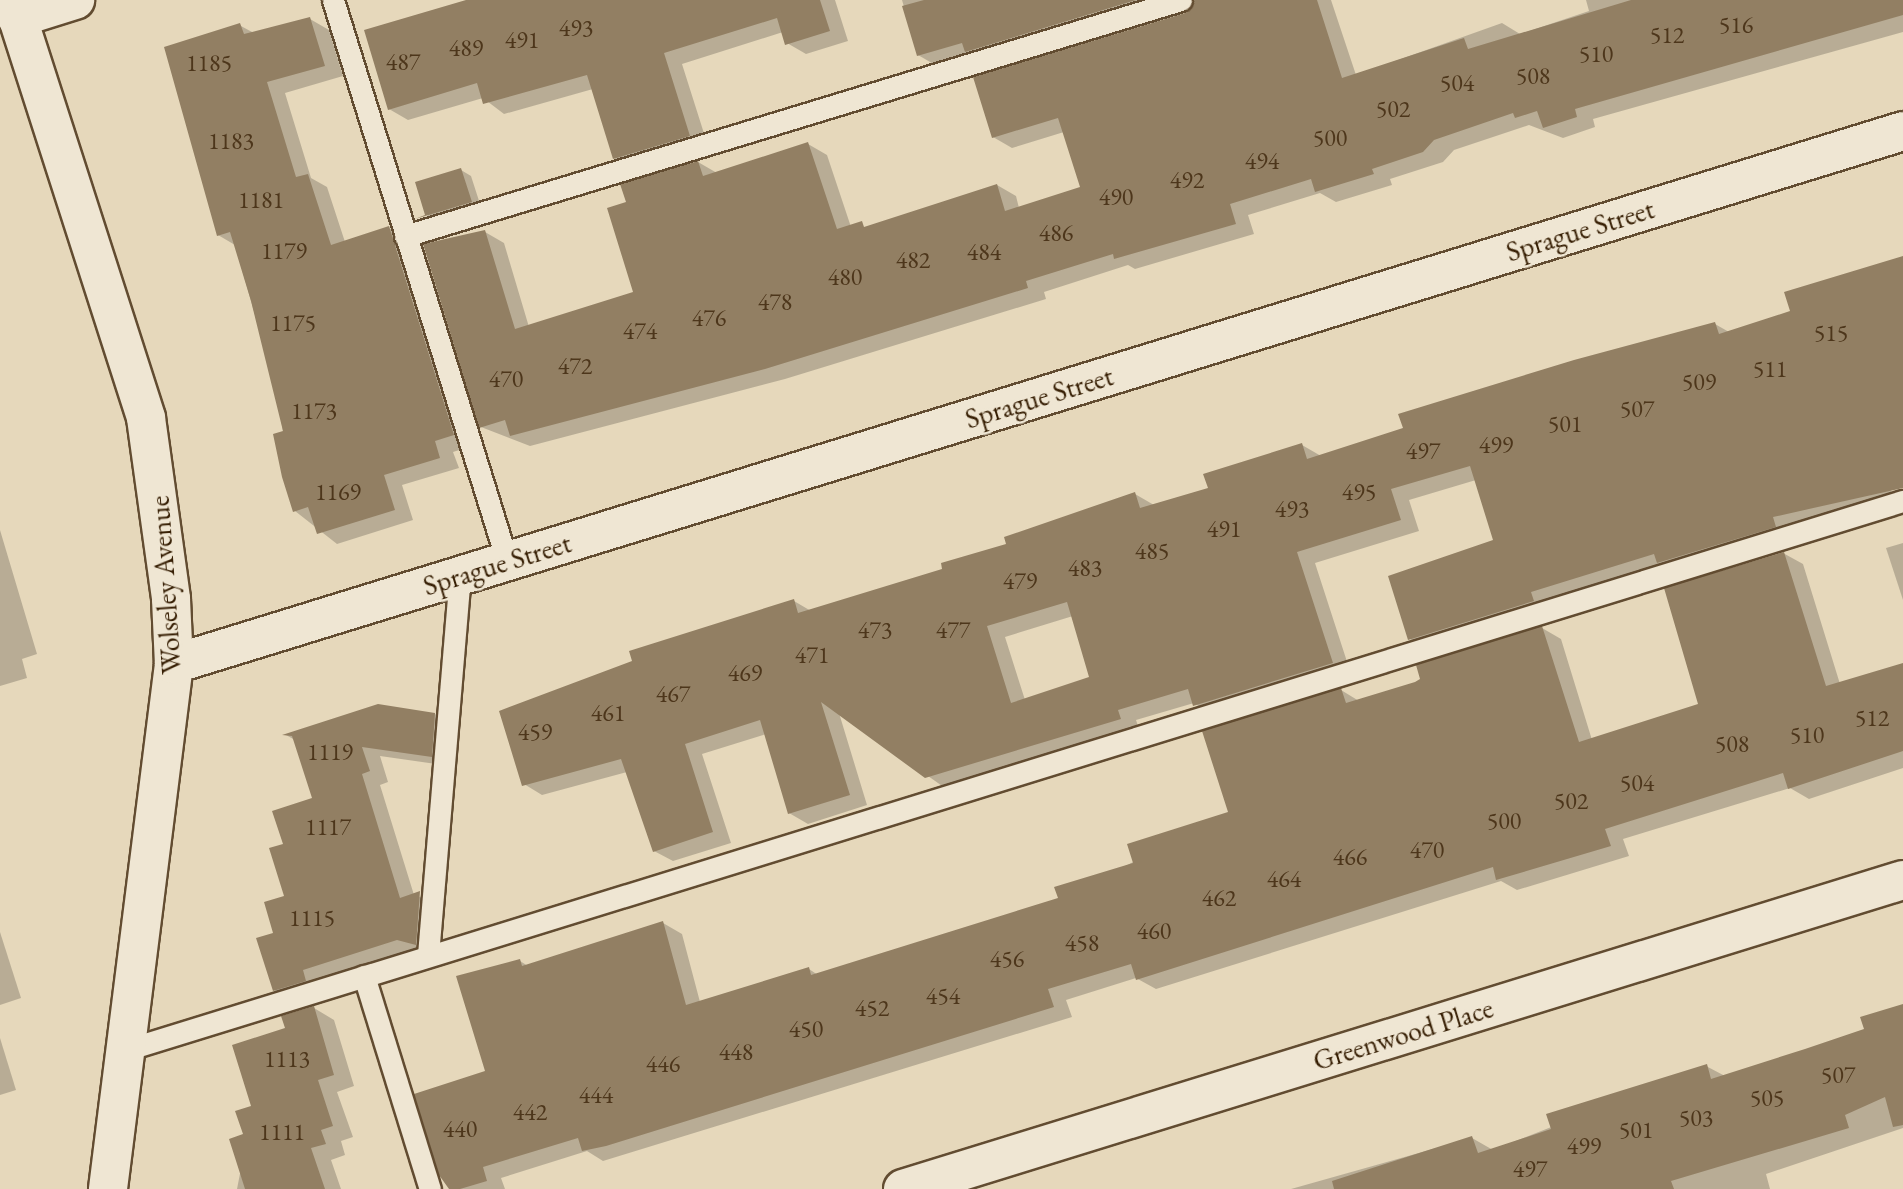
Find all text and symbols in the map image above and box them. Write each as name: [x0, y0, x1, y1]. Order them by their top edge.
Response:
house number: 516: [1719, 11, 1753, 39]
house number: 493: [559, 14, 593, 42]
house number: 512: [1650, 21, 1684, 49]
house number: 491: [505, 26, 539, 54]
house number: 489: [449, 34, 483, 62]
house number: 510: [1579, 40, 1613, 68]
house number: 487: [386, 48, 420, 76]
house number: 1185: [186, 49, 232, 77]
house number: 508: [1516, 62, 1550, 90]
house number: 504: [1440, 69, 1474, 97]
house number: 502: [1376, 95, 1410, 123]
house number: 500: [1313, 124, 1347, 152]
house number: 1183: [208, 127, 254, 155]
house number: 494: [1245, 147, 1279, 175]
house number: 492: [1170, 166, 1204, 194]
house number: 490: [1099, 183, 1133, 211]
house number: 1181: [238, 186, 284, 214]
street label: Sprague Street: [1502, 192, 1658, 268]
house number: 486: [1039, 219, 1073, 247]
house number: 1179: [261, 237, 307, 265]
house number: 484: [967, 238, 1001, 266]
house number: 482: [896, 246, 930, 274]
house number: 480: [828, 263, 862, 291]
house number: 478: [758, 288, 792, 316]
house number: 476: [692, 304, 726, 332]
house number: 1175: [270, 309, 316, 337]
house number: 474: [623, 317, 657, 345]
house number: 515: [1814, 319, 1848, 347]
house number: 472: [558, 352, 592, 380]
house number: 511: [1753, 355, 1787, 383]
street label: Sprague Street: [961, 359, 1117, 435]
house number: 470: [489, 365, 523, 393]
house number: 509: [1682, 368, 1716, 396]
house number: 507: [1620, 395, 1654, 423]
house number: 1173: [291, 397, 337, 425]
house number: 501: [1548, 410, 1582, 438]
house number: 499: [1479, 431, 1513, 459]
house number: 497: [1406, 437, 1440, 465]
house number: 1169: [315, 478, 361, 506]
house number: 495: [1342, 478, 1376, 506]
street label: Wolseley Avenue: [142, 495, 188, 675]
house number: 493: [1275, 495, 1309, 523]
house number: 491: [1207, 515, 1241, 543]
street label: Sprague Street: [419, 526, 575, 602]
house number: 485: [1135, 537, 1169, 565]
house number: 483: [1068, 554, 1102, 582]
house number: 479: [1003, 567, 1037, 595]
house number: 473: [858, 616, 892, 644]
house number: 477: [936, 616, 970, 644]
house number: 471: [795, 641, 829, 669]
house number: 469: [728, 659, 762, 687]
house number: 467: [656, 680, 690, 708]
house number: 461: [591, 699, 625, 727]
house number: 512: [1855, 704, 1889, 732]
house number: 459: [518, 718, 552, 746]
house number: 510: [1790, 721, 1824, 749]
house number: 508: [1715, 730, 1749, 758]
house number: 1119: [307, 738, 353, 766]
house number: 504: [1620, 769, 1654, 797]
house number: 502: [1554, 787, 1588, 815]
house number: 500: [1487, 807, 1521, 835]
house number: 1117: [305, 813, 351, 841]
house number: 470: [1410, 836, 1444, 864]
house number: 466: [1333, 843, 1367, 871]
house number: 464: [1267, 865, 1301, 893]
house number: 462: [1202, 884, 1236, 912]
house number: 1115: [289, 904, 335, 932]
house number: 460: [1137, 917, 1171, 945]
house number: 458: [1065, 929, 1099, 957]
house number: 456: [990, 945, 1024, 973]
house number: 454: [926, 982, 960, 1010]
street label: Greenwood Place: [1309, 991, 1497, 1077]
house number: 452: [855, 994, 889, 1022]
house number: 450: [789, 1015, 823, 1043]
house number: 448: [719, 1038, 753, 1066]
house number: 1113: [264, 1045, 310, 1073]
house number: 446: [646, 1050, 680, 1078]
house number: 507: [1821, 1061, 1855, 1089]
house number: 444: [579, 1081, 613, 1109]
house number: 505: [1750, 1084, 1784, 1112]
house number: 442: [513, 1098, 547, 1126]
house number: 503: [1679, 1104, 1713, 1132]
house number: 440: [443, 1115, 477, 1143]
house number: 501: [1619, 1116, 1653, 1144]
house number: 1111: [259, 1118, 305, 1146]
house number: 499: [1567, 1132, 1601, 1160]
house number: 497: [1513, 1155, 1547, 1183]

